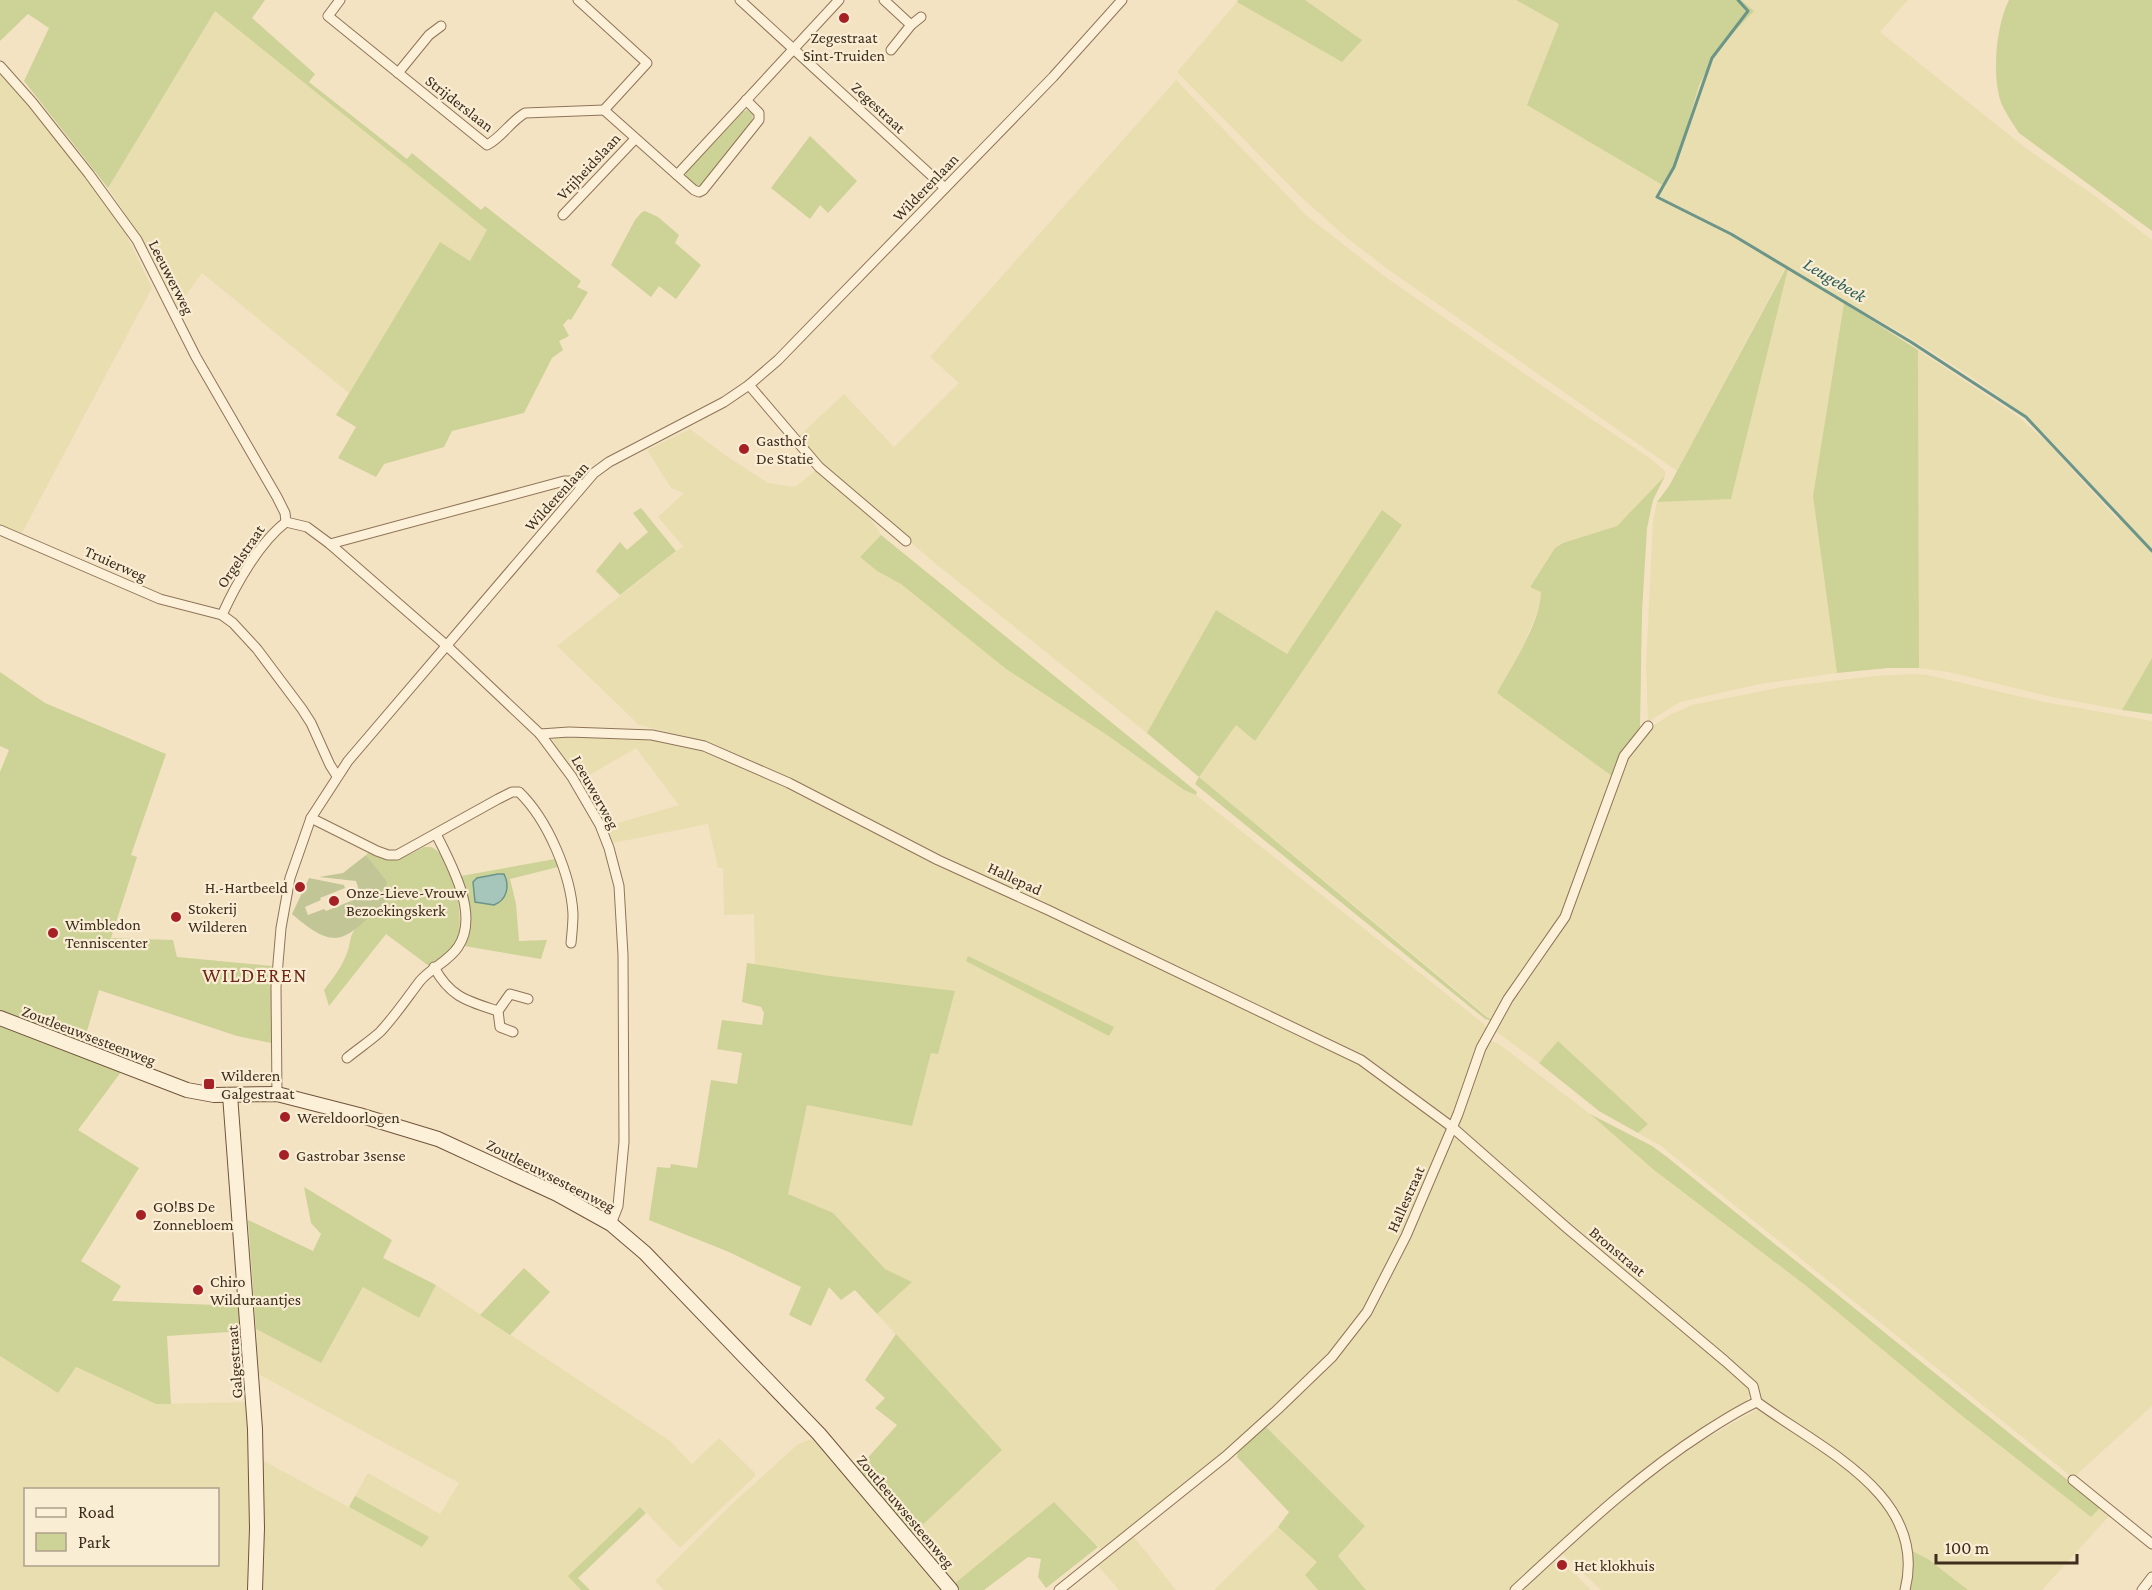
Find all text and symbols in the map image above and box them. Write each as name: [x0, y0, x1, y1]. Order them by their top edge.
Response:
marker: Zegestraat Sint-Truiden: [837, 11, 851, 25]
place label: Zegestraat Sint-Truiden: [803, 29, 885, 64]
street label: Strijderslaan: [422, 72, 497, 136]
street label: Zegestraat: [848, 78, 910, 138]
street label: Vrijheidslaan: [553, 129, 625, 204]
street label: Wilderenlaan: [889, 150, 962, 224]
street label: Leeuwerweg: [145, 237, 198, 318]
water label: Leugebeek: [1800, 254, 1871, 307]
place label: Gasthof De Statie: [756, 432, 813, 467]
marker: Gasthof De Statie: [737, 442, 751, 456]
street label: Wilderenlaan: [521, 458, 592, 534]
street label: Orgelstraat: [213, 521, 269, 591]
street label: Truierweg: [82, 542, 150, 586]
street label: Leeuwerweg: [568, 753, 623, 833]
street label: Hallepad: [985, 859, 1045, 899]
place label: H.-Hartbeeld: [205, 879, 289, 896]
marker: H.-Hartbeeld: [293, 880, 307, 894]
place label: Onze-Lieve-Vrouw Bezoekingskerk: [346, 884, 467, 920]
marker: Onze-Lieve-Vrouw Bezoekingskerk: [327, 894, 341, 908]
place label: Stokerij Wilderen: [188, 900, 248, 935]
marker: Stokerij Wilderen: [169, 910, 183, 924]
place label: Wimbledon Tenniscenter: [65, 916, 148, 951]
marker: Wimbledon Tenniscenter: [46, 926, 60, 940]
district label: WILDEREN: [202, 964, 308, 986]
street label: Zoutleeuwsesteenweg: [19, 1002, 159, 1070]
place label: Wilderen Galgestraat: [221, 1067, 295, 1103]
marker: Wilderen Galgestraat: [202, 1077, 216, 1091]
place label: Wereldoorlogen: [297, 1109, 400, 1127]
marker: Wereldoorlogen: [278, 1110, 292, 1124]
street label: Zoutleeuwsesteenweg: [483, 1136, 618, 1216]
place label: Gastrobar 3sense: [296, 1147, 406, 1164]
marker: Gastrobar 3sense: [277, 1148, 291, 1162]
street label: Hallestraat: [1383, 1163, 1428, 1235]
place label: GO!BS De Zonnebloem: [153, 1198, 234, 1233]
marker: GO!BS De Zonnebloem: [134, 1208, 148, 1222]
street label: Bronstraat: [1586, 1223, 1650, 1280]
place label: Chiro Wilduraantjes: [210, 1273, 301, 1309]
marker: Chiro Wilduraantjes: [191, 1283, 205, 1297]
street label: Galgestraat: [223, 1324, 247, 1399]
street label: Zoutleeuwsesteenweg: [853, 1451, 958, 1572]
legend: [24, 1488, 219, 1566]
text: Road: [78, 1502, 115, 1522]
scale bar: [1936, 1527, 2077, 1565]
text: Park: [78, 1532, 110, 1552]
text: 100 m: [1945, 1538, 1990, 1558]
place label: Het klokhuis: [1574, 1557, 1655, 1574]
marker: Het klokhuis: [1555, 1558, 1569, 1572]

